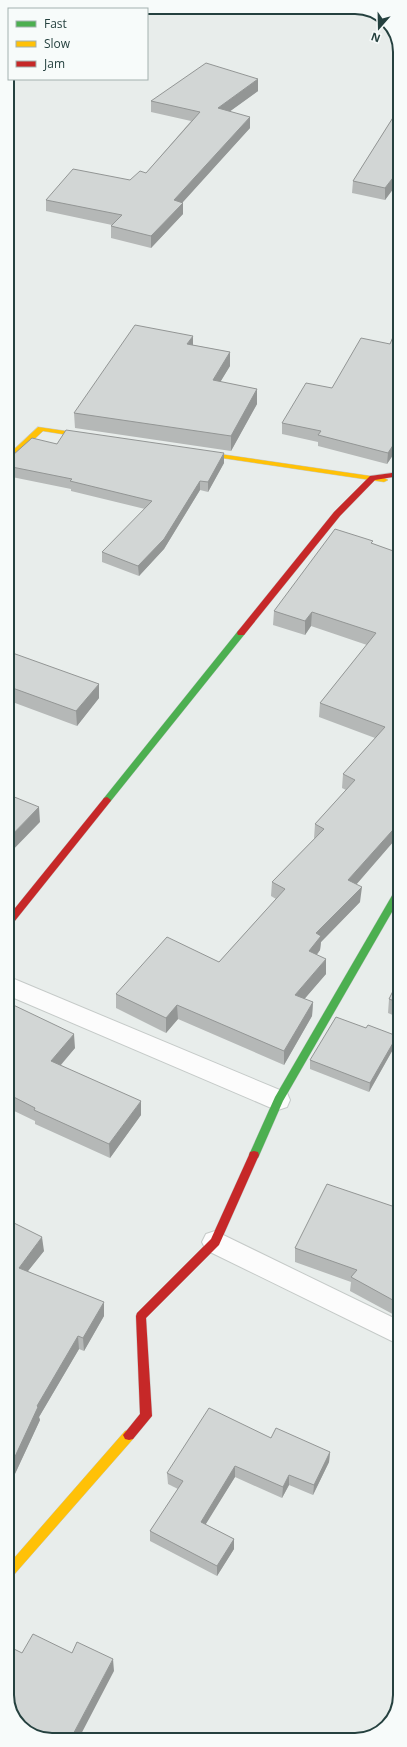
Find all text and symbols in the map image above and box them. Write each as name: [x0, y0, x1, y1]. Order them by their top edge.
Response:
legend: [8, 8, 148, 80]
north arrow: [359, 8, 399, 48]
text: Fast: [44, 15, 67, 32]
text: N: [369, 29, 382, 46]
text: Slow: [44, 35, 71, 52]
text: Jam: [43, 55, 65, 72]

